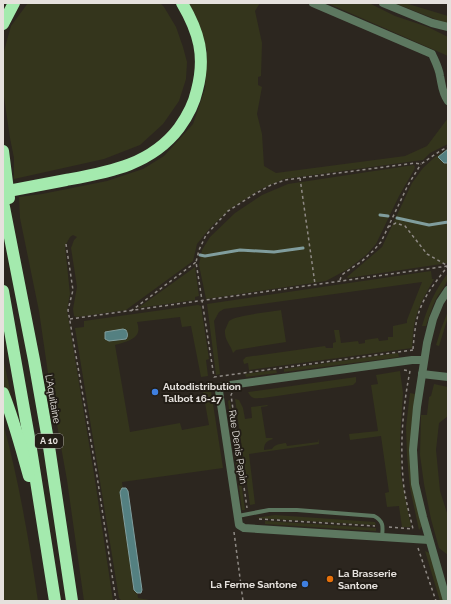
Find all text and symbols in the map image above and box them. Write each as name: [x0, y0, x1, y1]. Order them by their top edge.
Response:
street label: L'Aquitaine: [43, 374, 63, 425]
place label: Autodistribution Talbot 16-17: [163, 381, 241, 404]
marker: Autodistribution Talbot 16-17: [150, 387, 160, 397]
street label: Rue Denis Papin: [227, 409, 249, 485]
road number: A 10: [35, 434, 63, 448]
place label: La Brasserie Santone: [338, 568, 397, 591]
marker: La Brasserie Santone: [325, 574, 335, 584]
place label: La Ferme Santone: [210, 579, 297, 590]
marker: La Ferme Santone: [300, 579, 310, 589]

